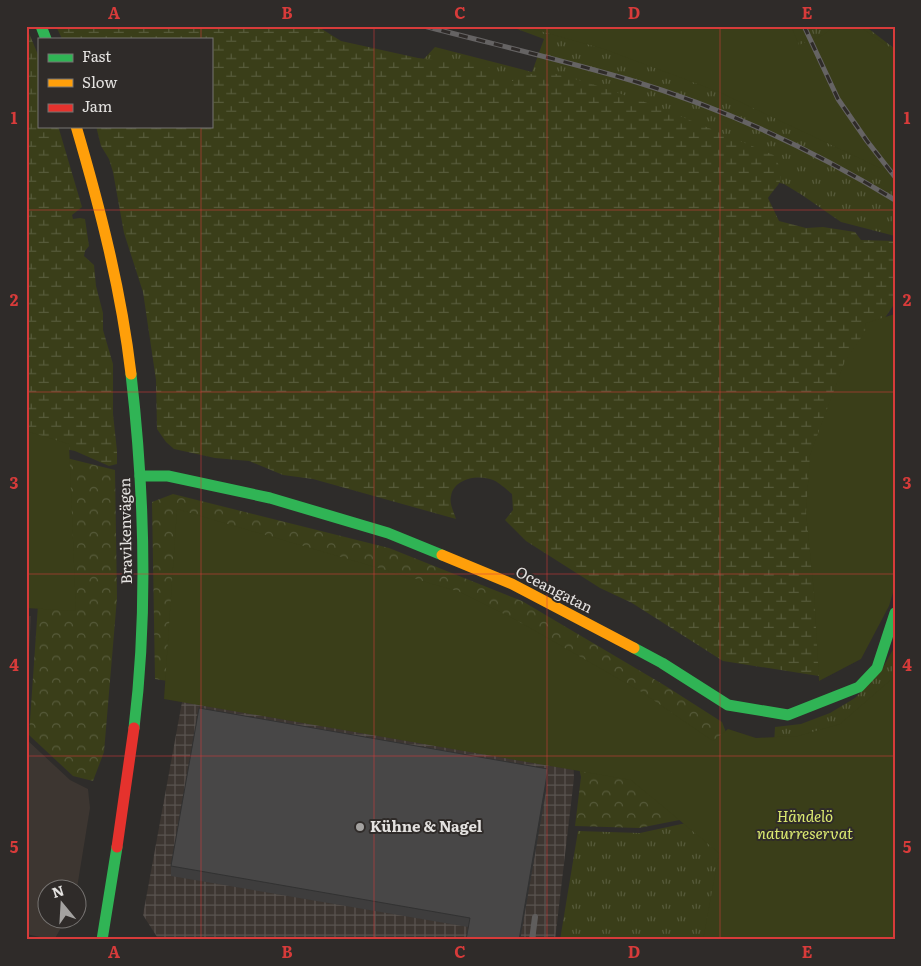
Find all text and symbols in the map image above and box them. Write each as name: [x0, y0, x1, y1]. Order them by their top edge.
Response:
text: A: [108, 0, 120, 24]
text: B: [281, 0, 293, 24]
text: C: [454, 0, 466, 24]
text: D: [628, 0, 640, 24]
text: E: [802, 0, 813, 24]
legend: [38, 38, 212, 128]
text: Fast: [82, 44, 111, 67]
text: Slow: [82, 70, 117, 93]
text: Jam: [82, 94, 113, 117]
text: 1: [11, 105, 18, 129]
text: 1: [904, 105, 911, 129]
text: 2: [10, 287, 19, 311]
text: 2: [903, 287, 912, 311]
text: 3: [10, 470, 19, 494]
text: 3: [903, 470, 912, 494]
street label: Bravikenvägen: [112, 477, 137, 585]
street label: Oceangatan: [512, 559, 597, 618]
text: 4: [9, 652, 19, 676]
text: 4: [902, 652, 912, 676]
park label: Händelö naturreservat: [757, 804, 853, 844]
place label: Kühne & Nagel: [370, 814, 483, 837]
marker: Kühne & Nagel: [354, 821, 366, 833]
text: 5: [10, 834, 19, 858]
text: 5: [903, 834, 912, 858]
north arrow: [38, 878, 88, 928]
text: N: [49, 879, 67, 902]
text: A: [108, 939, 120, 963]
text: B: [281, 939, 293, 963]
text: C: [454, 939, 466, 963]
text: D: [628, 939, 640, 963]
text: E: [802, 939, 813, 963]

